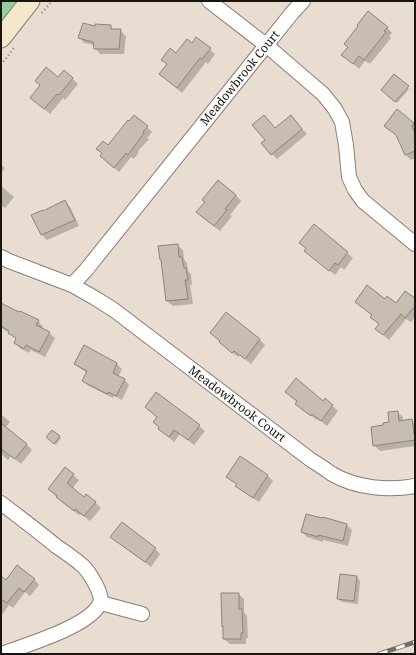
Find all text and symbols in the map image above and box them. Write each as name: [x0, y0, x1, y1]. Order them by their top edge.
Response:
street label: Meadowbrook Court: [196, 27, 283, 129]
street label: Meadowbrook Court: [185, 361, 289, 446]

